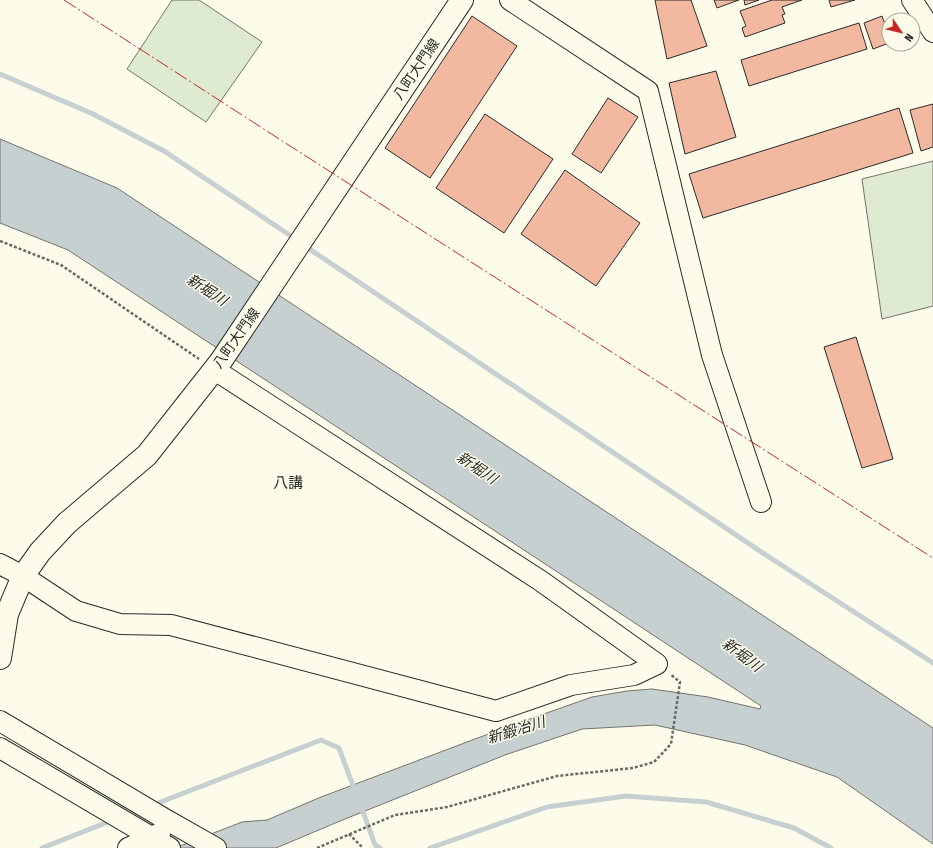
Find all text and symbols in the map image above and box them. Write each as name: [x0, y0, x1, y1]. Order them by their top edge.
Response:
north arrow: [881, 12, 921, 52]
text: N: [902, 31, 916, 44]
street label: 八町大門線: [390, 36, 443, 103]
water label: 新堀川: [183, 270, 232, 311]
street label: 八町大門線: [209, 305, 263, 372]
water label: 新堀川: [453, 448, 502, 489]
district label: 八講: [273, 474, 303, 492]
water label: 新堀川: [719, 634, 767, 677]
water label: 新鍛冶川: [485, 712, 549, 747]

